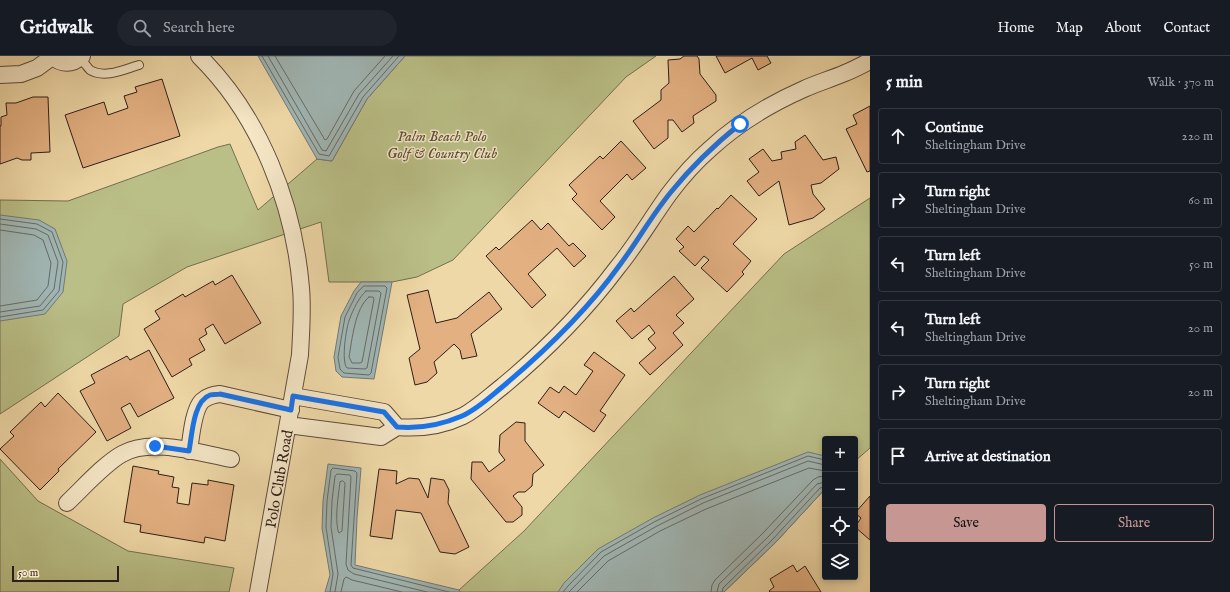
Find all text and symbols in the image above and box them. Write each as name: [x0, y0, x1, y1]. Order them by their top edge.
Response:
search box: [117, 10, 397, 46]
text: Gridwalk: [20, 16, 93, 40]
icon: search: [131, 17, 153, 39]
text: Search here: [163, 18, 235, 37]
text: Home: [998, 19, 1034, 37]
text: Map: [1056, 19, 1083, 37]
text: About: [1105, 19, 1141, 37]
text: Contact: [1163, 19, 1210, 37]
text: 5 min: [886, 72, 923, 93]
text: Walk · 370 m: [1148, 74, 1214, 91]
route start: [731, 115, 749, 133]
text: Continue: [925, 118, 983, 137]
icon: ahead: [887, 125, 909, 147]
park label: Palm Beach Polo Golf & Country Club: [387, 127, 497, 163]
text: 220 m: [1182, 128, 1213, 145]
text: Sheltingham Drive: [925, 137, 1026, 154]
text: Turn right: [925, 182, 990, 201]
icon: right: [887, 189, 909, 211]
text: 60 m: [1188, 192, 1213, 209]
text: Sheltingham Drive: [925, 201, 1026, 218]
text: Turn left: [925, 246, 981, 265]
icon: left: [887, 253, 909, 275]
text: 50 m: [1189, 256, 1213, 273]
text: Sheltingham Drive: [925, 265, 1026, 282]
text: Turn left: [925, 310, 981, 329]
icon: left: [887, 317, 909, 339]
text: 20 m: [1188, 320, 1213, 337]
text: Sheltingham Drive: [925, 329, 1026, 346]
text: Turn right: [925, 374, 990, 393]
icon: right: [887, 381, 909, 403]
text: 20 m: [1188, 384, 1213, 401]
text: Sheltingham Drive: [925, 393, 1026, 410]
street label: Polo Club Road: [261, 427, 298, 530]
map controls: [822, 436, 858, 580]
button: +: [822, 436, 858, 472]
route end: [146, 437, 164, 455]
icon: arrive: [887, 445, 909, 467]
text: Arrive at destination: [925, 447, 1051, 466]
button: −: [822, 472, 858, 508]
button: Save: [886, 504, 1046, 542]
button: Share: [1054, 504, 1214, 542]
button: locate: [822, 508, 858, 544]
button: layers: [822, 544, 858, 580]
scale bar: [12, 564, 119, 583]
text: 50 m: [18, 566, 38, 580]

